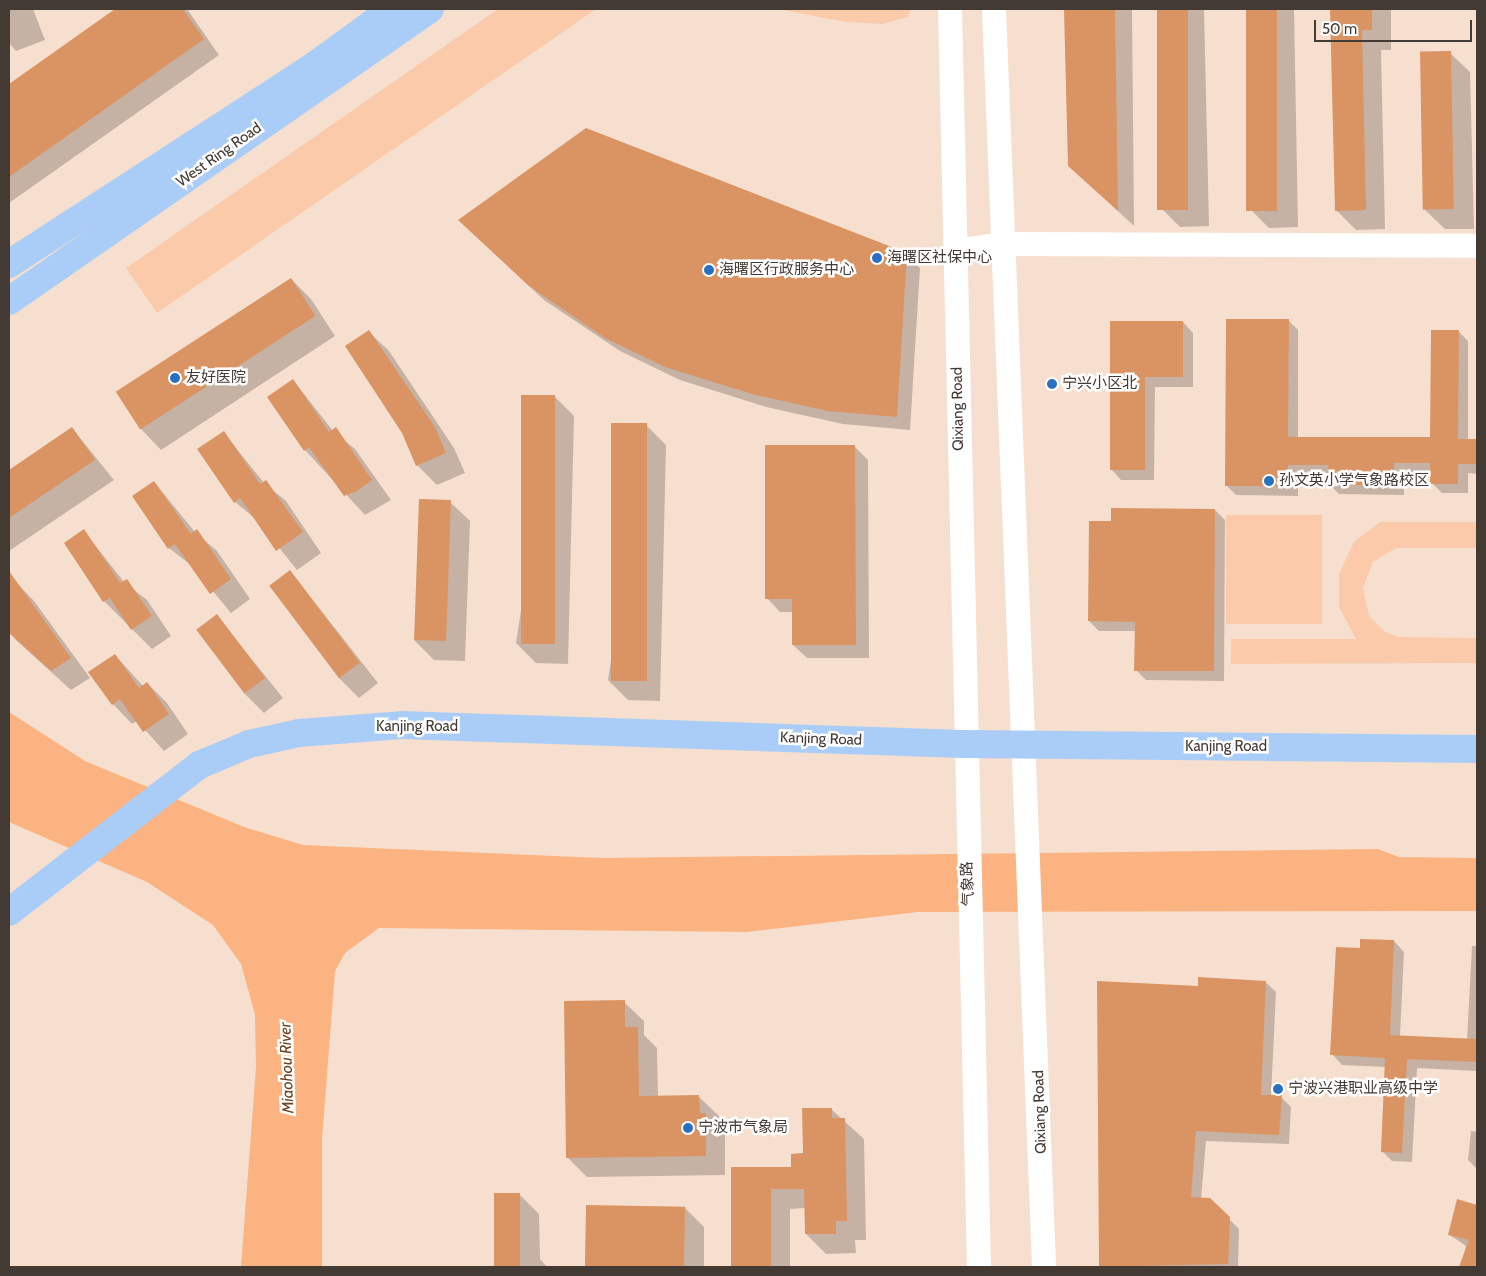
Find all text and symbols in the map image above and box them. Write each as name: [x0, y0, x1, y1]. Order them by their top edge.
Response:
scale bar: [1316, 10, 1474, 42]
text: 50 m: [1322, 20, 1357, 38]
street label: West Ring Road: [173, 119, 265, 191]
place label: 海曙区社保中心: [887, 249, 992, 267]
marker: 海曙区社保中心: [871, 252, 883, 264]
place label: 海曙区行政服务中心: [719, 261, 854, 279]
marker: 海曙区行政服务中心: [703, 264, 715, 276]
street label: Qixiang Road: [948, 367, 968, 451]
place label: 友好医院: [186, 369, 246, 387]
marker: 友好医院: [168, 371, 182, 385]
place label: 宁兴小区北: [1062, 375, 1137, 393]
marker: 宁兴小区北: [1046, 378, 1058, 390]
place label: 孙文英小学气象路校区: [1279, 472, 1429, 490]
marker: 孙文英小学气象路校区: [1263, 475, 1275, 487]
street label: Kanjing Road: [376, 718, 458, 736]
street label: Kanjing Road: [780, 729, 862, 749]
street label: Kanjing Road: [1185, 738, 1267, 756]
street label: 气象路: [958, 861, 978, 907]
water label: Miaohou River: [276, 1022, 298, 1114]
street label: Qixiang Road: [1030, 1070, 1050, 1154]
place label: 宁波兴港职业高级中学: [1288, 1080, 1438, 1098]
marker: 宁波兴港职业高级中学: [1272, 1083, 1284, 1095]
place label: 宁波市气象局: [698, 1119, 788, 1137]
marker: 宁波市气象局: [682, 1122, 694, 1134]

